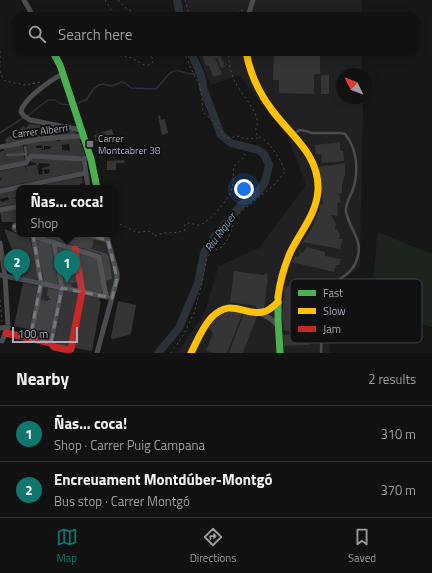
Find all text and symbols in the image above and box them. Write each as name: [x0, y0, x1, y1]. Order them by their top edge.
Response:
search box: [12, 12, 420, 56]
icon: search: [26, 23, 48, 45]
text: Search here: [58, 23, 132, 46]
north arrow: [336, 68, 372, 104]
street label: Carrer Alberri: [11, 120, 69, 142]
place label: Carrer Montcabrer 38: [98, 131, 161, 158]
marker: Carrer Montcabrer 38: [85, 139, 95, 149]
your location: [234, 179, 254, 199]
popup: [16, 185, 118, 237]
text: Ñas... coca!: [30, 190, 104, 213]
water label: Riu Riquer: [200, 208, 240, 255]
text: Shop: [30, 213, 58, 233]
pin: 2: [4, 249, 30, 282]
pin: 1: [54, 250, 80, 283]
legend: [290, 279, 422, 343]
text: Fast: [323, 285, 343, 301]
text: Slow: [323, 303, 346, 319]
text: Jam: [323, 321, 341, 337]
scale bar: [12, 325, 78, 344]
text: 100 m: [18, 326, 48, 342]
text: Nearby: [16, 366, 69, 392]
text: 2 results: [368, 369, 416, 389]
text: Ñas... coca!: [54, 412, 127, 435]
text: 1: [25, 424, 33, 444]
text: 310 m: [380, 424, 416, 444]
text: Shop · Carrer Puig Campana: [54, 435, 205, 455]
text: Encreuament Montdúber-Montgó: [54, 468, 272, 491]
text: 2: [25, 480, 33, 500]
text: 370 m: [380, 480, 416, 500]
text: Bus stop · Carrer Montgó: [54, 491, 190, 511]
tab: Map: [56, 526, 78, 566]
tab: Directions: [190, 526, 236, 566]
tab: Saved: [348, 526, 376, 566]

